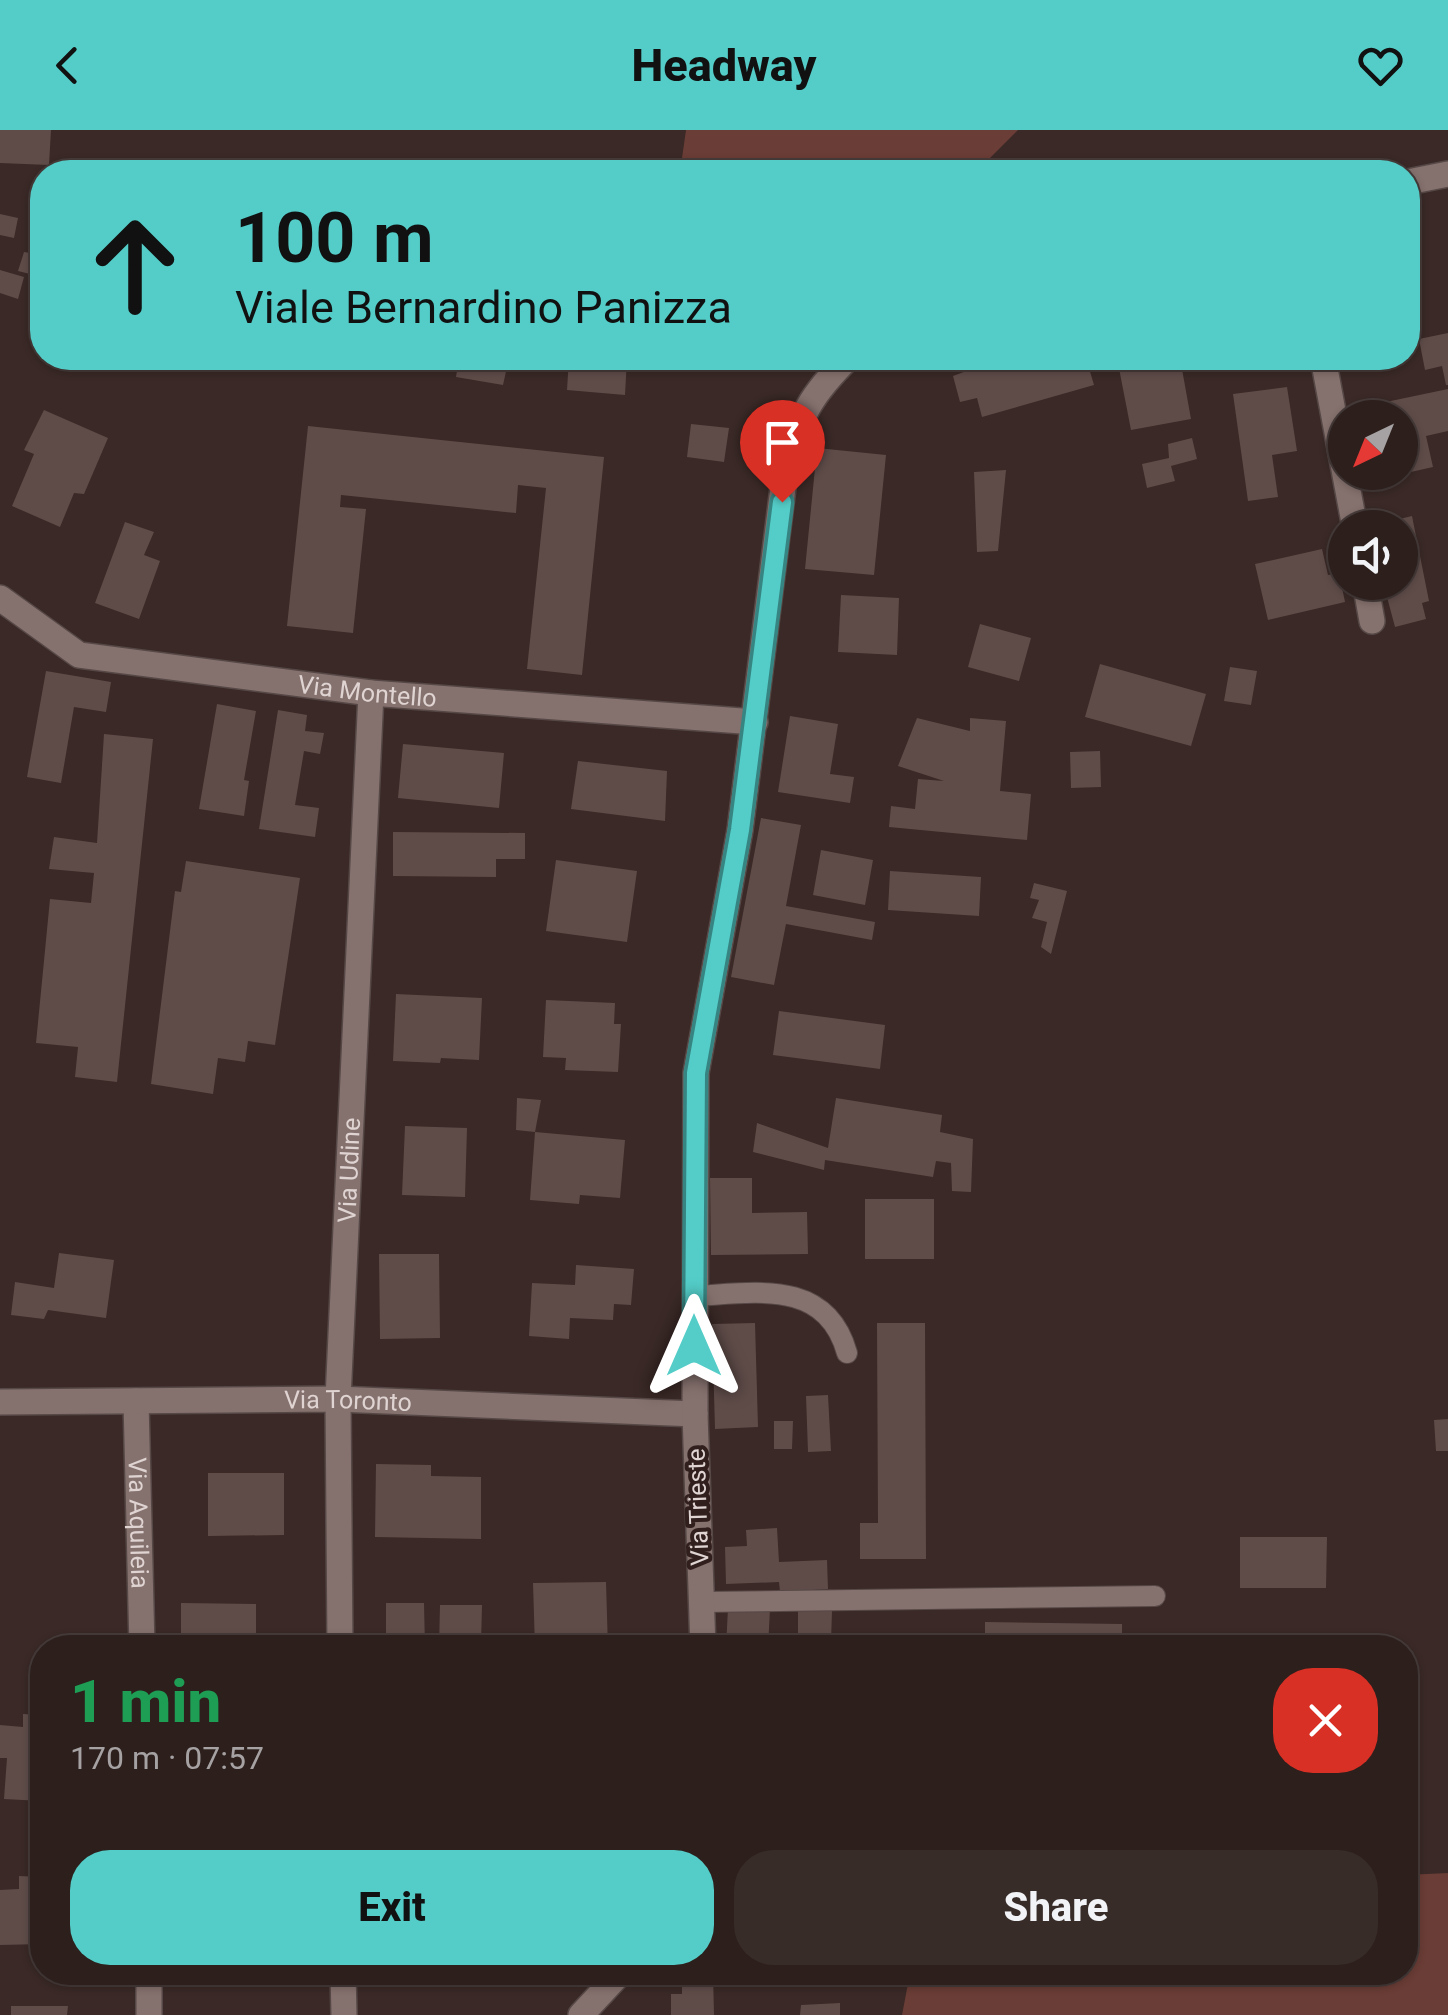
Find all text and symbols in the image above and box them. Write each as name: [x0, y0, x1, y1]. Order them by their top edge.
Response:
icon: back: [40, 38, 95, 93]
icon: heart: [1353, 38, 1408, 93]
text: Headway: [632, 39, 816, 92]
text: 100 m: [235, 197, 434, 279]
icon: ahead: [70, 200, 200, 330]
text: Viale Bernardino Panizza: [235, 281, 732, 334]
pin: [740, 400, 825, 503]
north arrow: [1328, 400, 1418, 490]
map controls: [1328, 400, 1418, 600]
icon: arrive: [755, 415, 810, 470]
button: sound: [1328, 510, 1418, 600]
street label: Via Montello: [296, 669, 438, 712]
street label: Via Udine: [332, 1117, 366, 1224]
position arrow: [642, 1294, 746, 1398]
street label: Via Toronto: [284, 1384, 412, 1417]
street label: Via Trieste: [681, 1448, 715, 1566]
street label: Via Aquileia: [123, 1457, 155, 1589]
text: 1 min: [70, 1666, 221, 1737]
button: close: [1273, 1668, 1378, 1773]
text: 170 m · 07:57: [70, 1739, 264, 1777]
button: Exit: [70, 1850, 714, 1965]
button: Share: [734, 1850, 1378, 1965]

